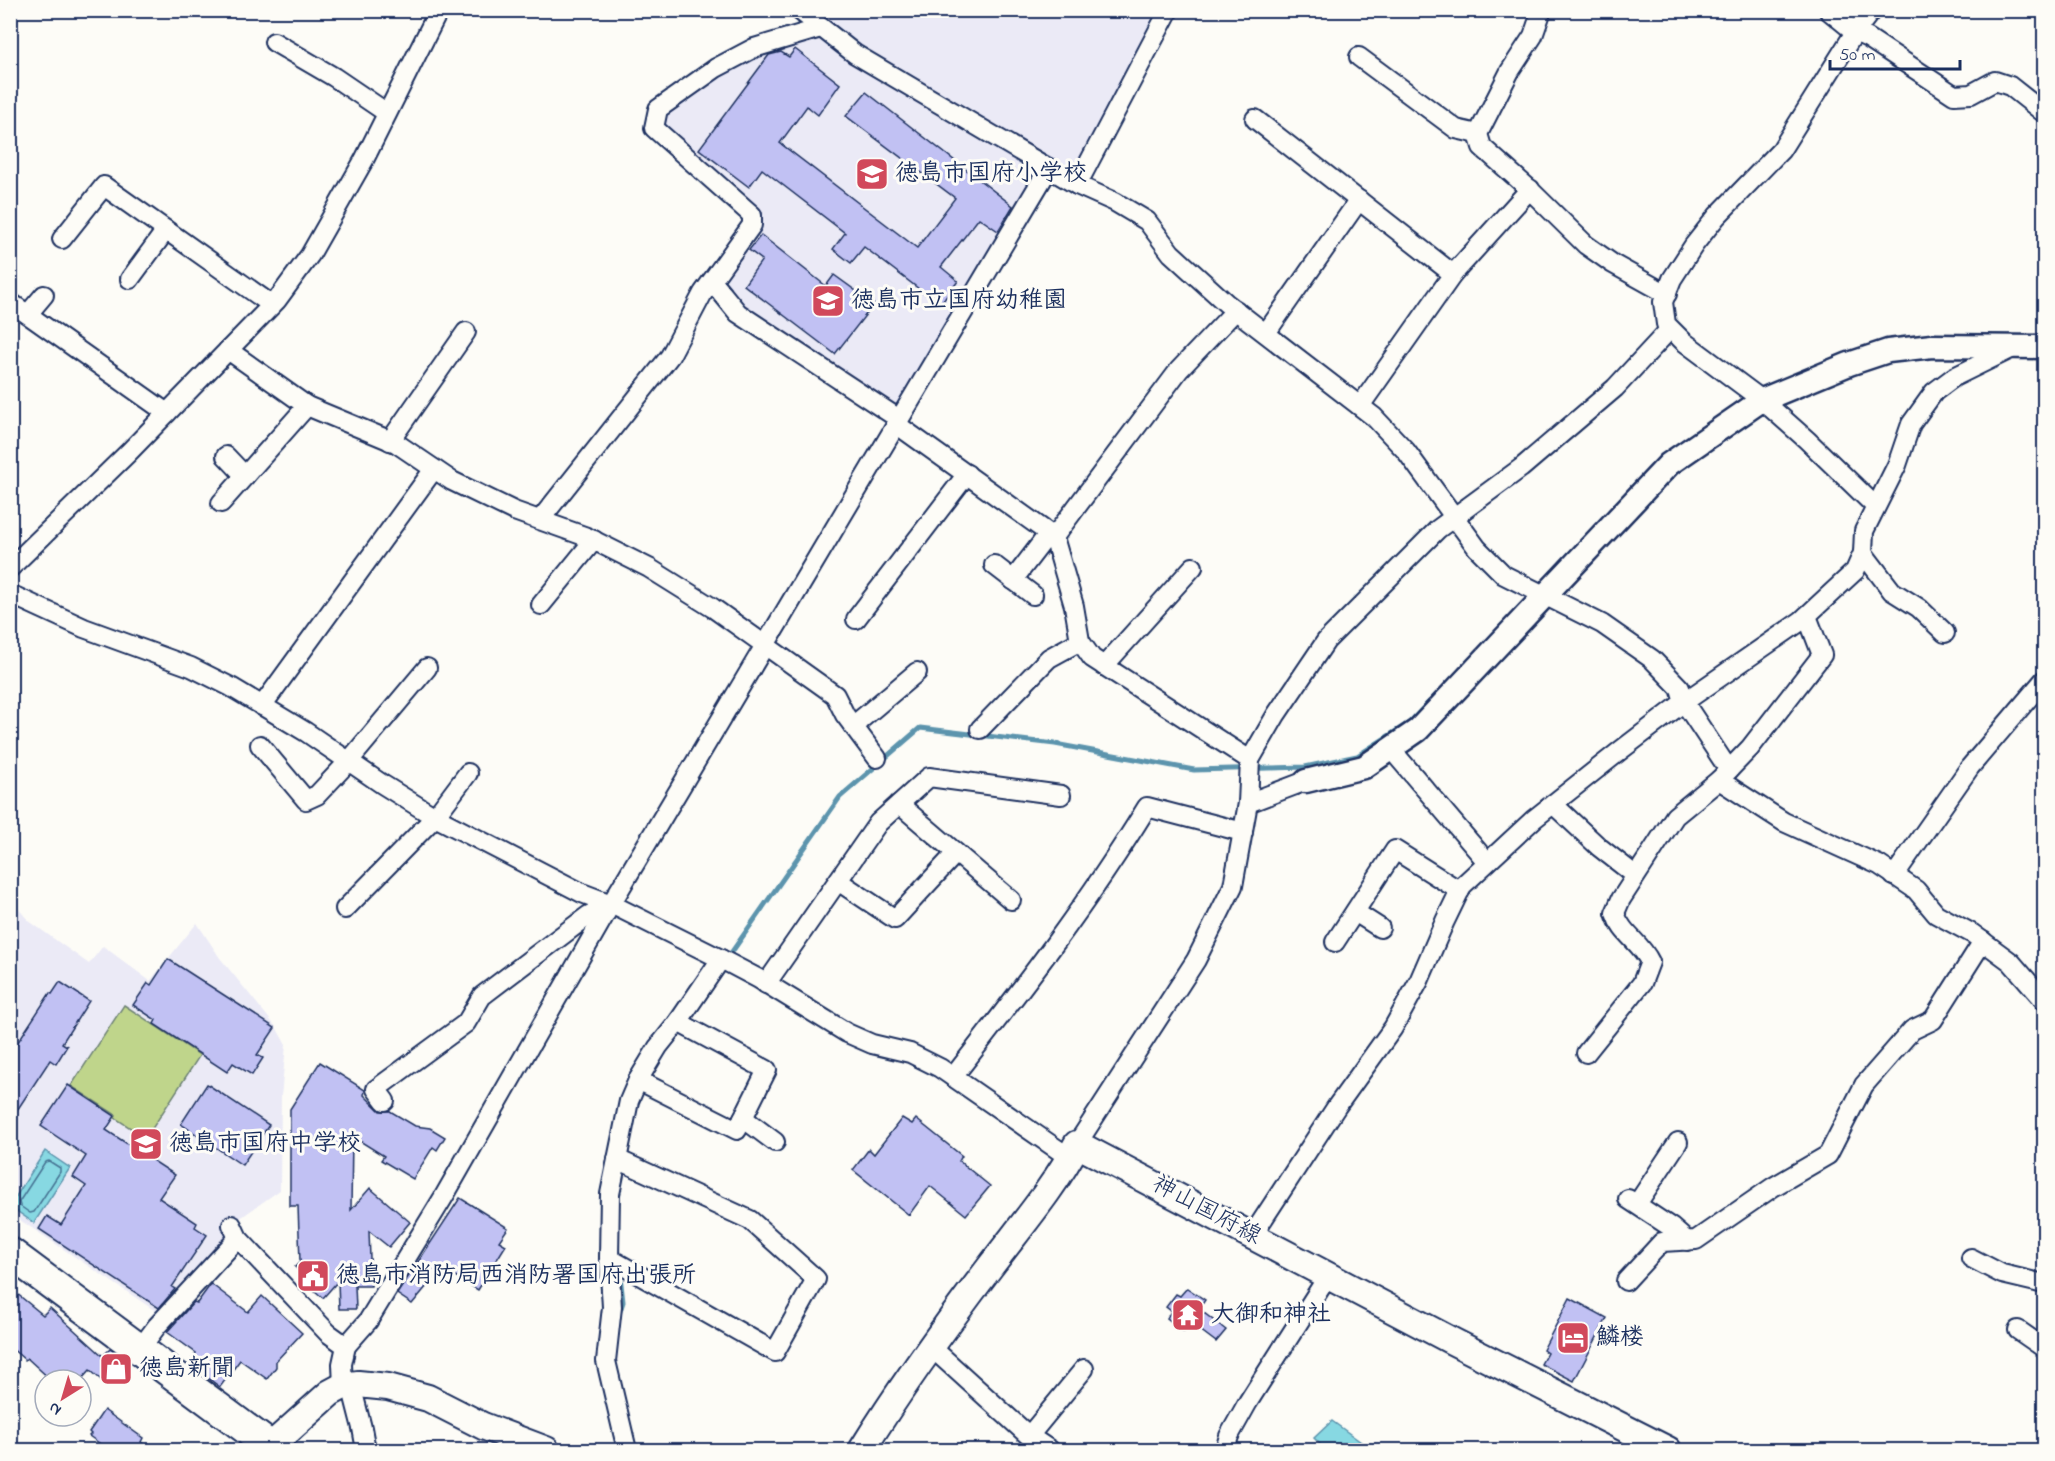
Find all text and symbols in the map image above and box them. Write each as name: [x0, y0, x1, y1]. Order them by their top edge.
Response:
scale bar: [1830, 33, 1960, 71]
text: 50 m: [1839, 43, 1876, 69]
school or university icon: 徳島市国府小学校: [854, 156, 890, 192]
place label: 徳島市国府小学校: [895, 157, 1087, 192]
school or university icon: 徳島市立国府幼稚園: [810, 283, 846, 319]
place label: 徳島市立国府幼稚園: [851, 284, 1067, 319]
school or university icon: 徳島市国府中学校: [128, 1126, 164, 1162]
place label: 徳島市国府中学校: [169, 1127, 361, 1162]
street label: 神山国府線: [1145, 1167, 1267, 1255]
public building icon: 徳島市消防局西消防署国府出張所: [295, 1258, 331, 1294]
place label: 徳島市消防局西消防署国府出張所: [336, 1259, 696, 1294]
temple icon: 大御和神社: [1170, 1297, 1206, 1333]
place label: 大御和神社: [1211, 1298, 1331, 1333]
hotel icon: 鱗楼: [1555, 1320, 1591, 1356]
place label: 鱗楼: [1596, 1321, 1644, 1356]
shop icon: 徳島新聞: [98, 1351, 134, 1387]
place label: 徳島新聞: [139, 1352, 235, 1387]
north arrow: [33, 1368, 93, 1428]
text: N: [43, 1395, 67, 1421]

